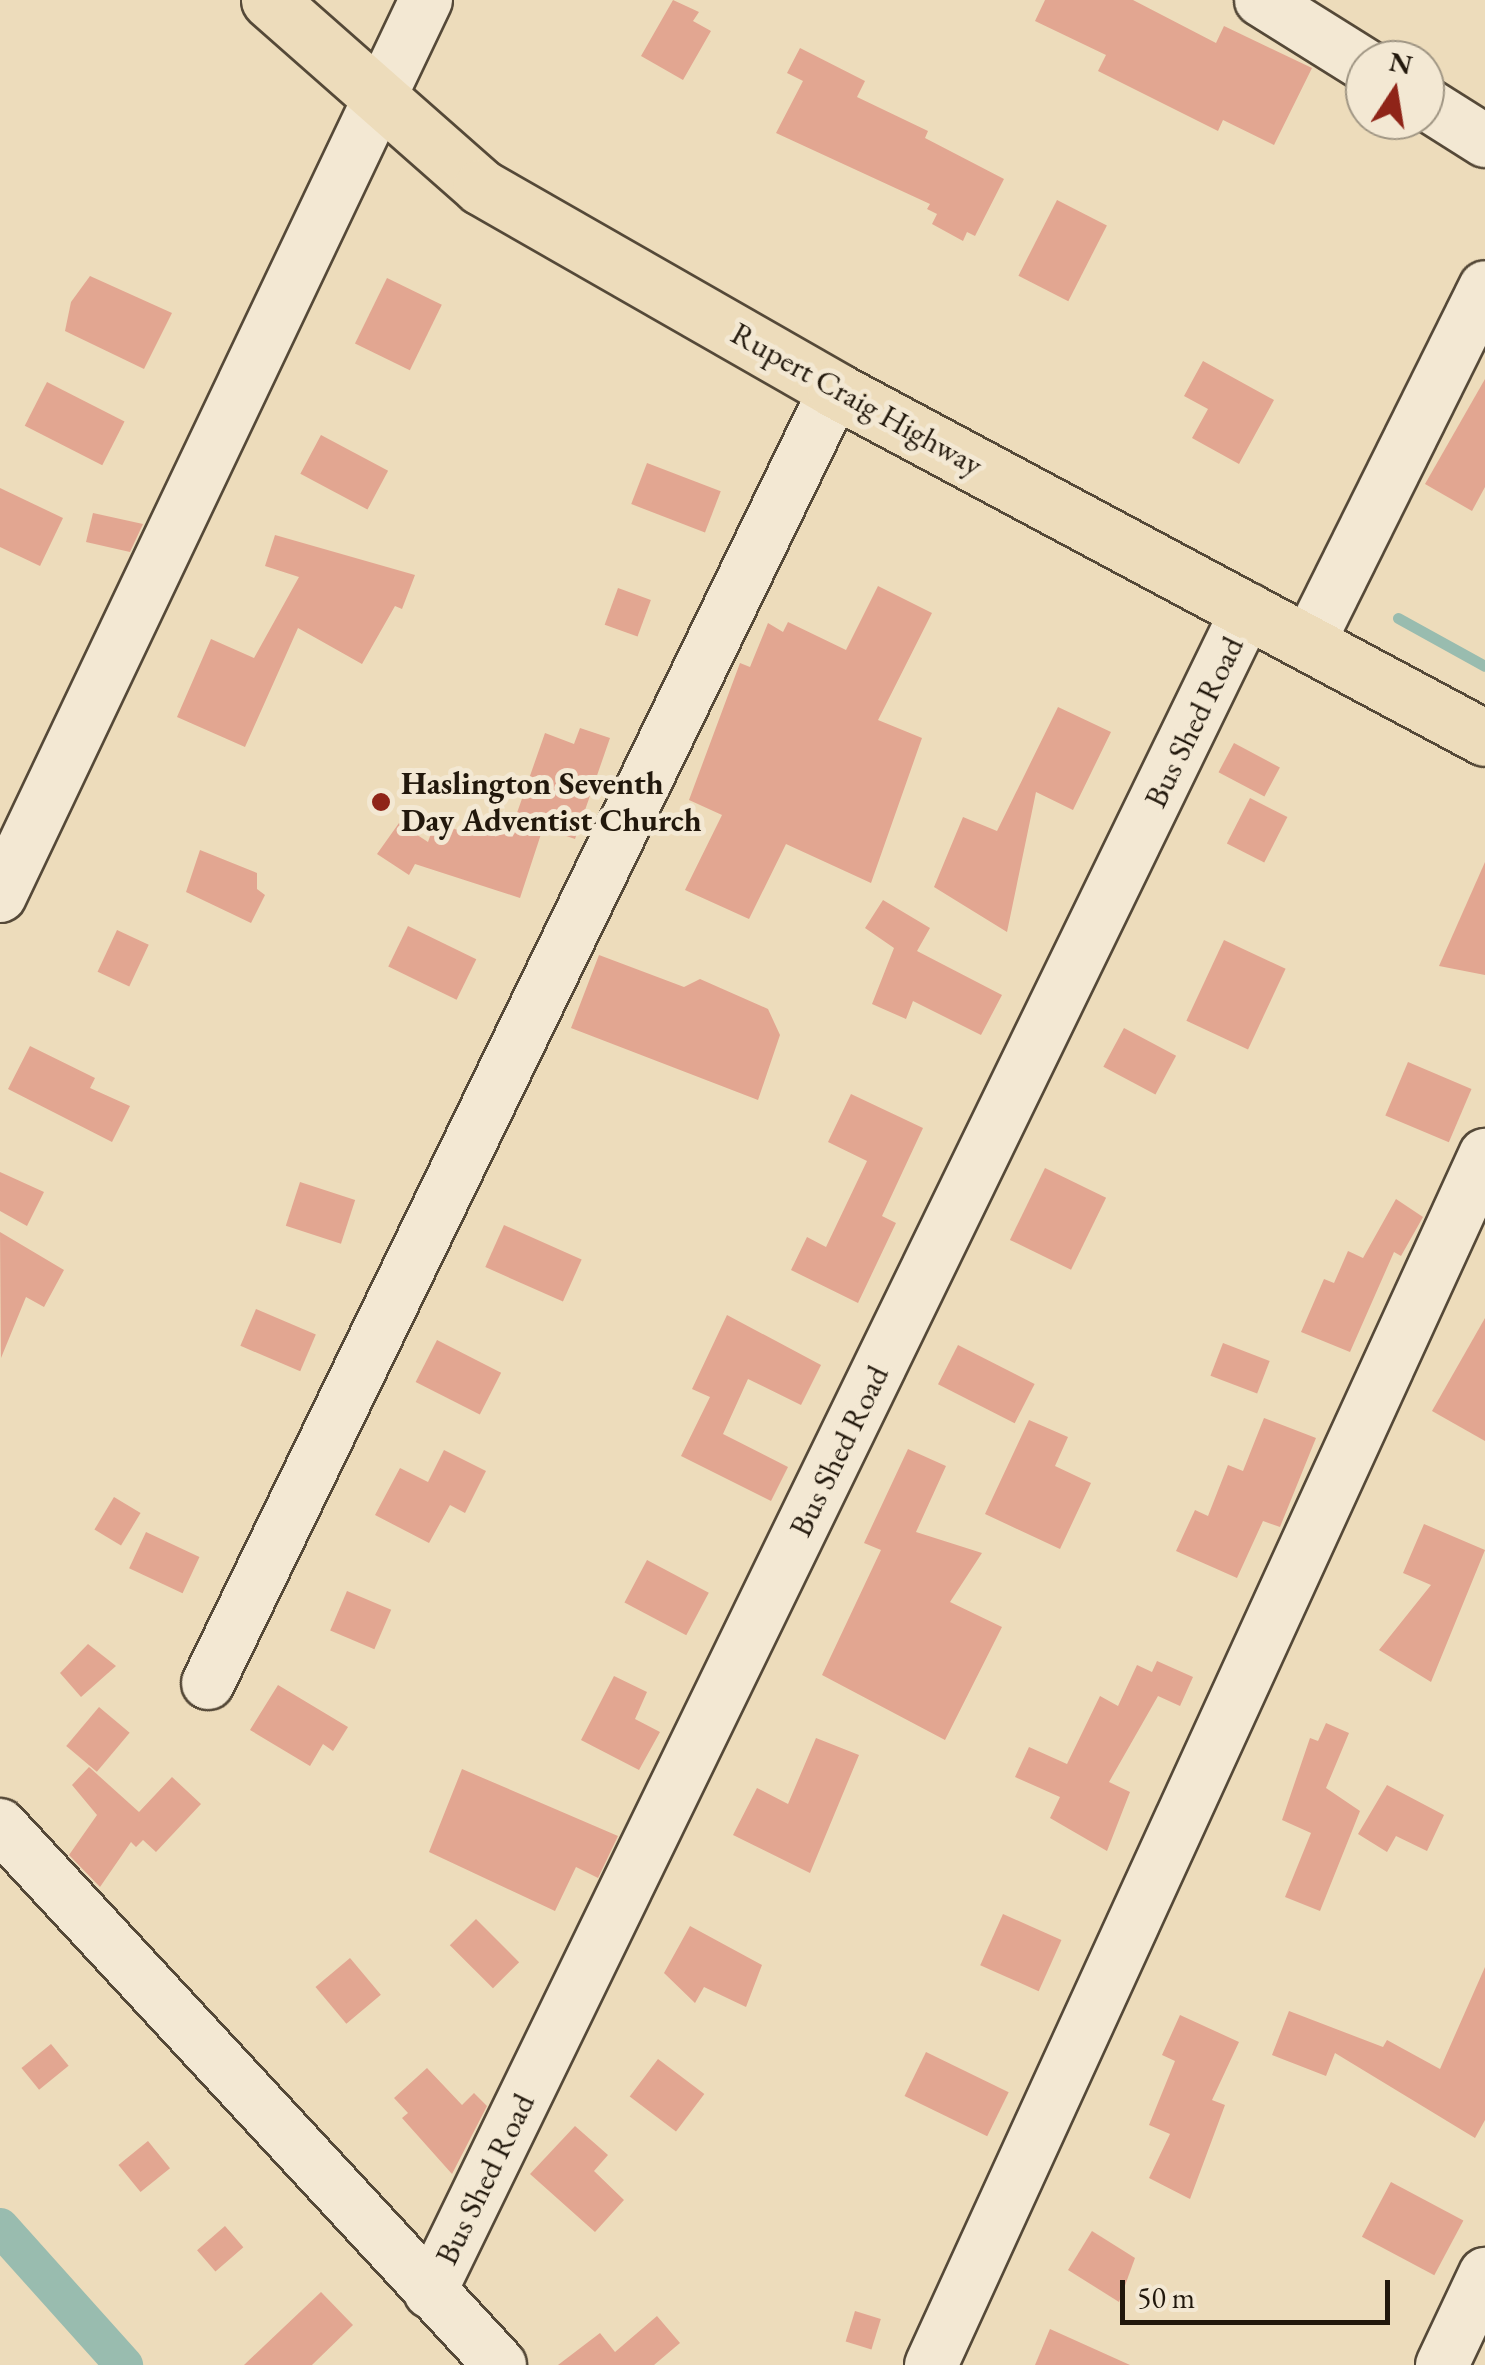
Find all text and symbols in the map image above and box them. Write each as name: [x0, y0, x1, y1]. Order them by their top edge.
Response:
north arrow: [1345, 40, 1445, 140]
text: N: [1386, 43, 1416, 83]
street label: Rupert Craig Highway: [725, 314, 989, 484]
street label: Bus Shed Road: [1136, 630, 1252, 814]
place label: Haslington Seventh Day Adventist Church: [401, 765, 702, 840]
marker: Haslington Seventh Day Adventist Church: [370, 791, 392, 813]
street label: Bus Shed Road: [781, 1359, 897, 1543]
street label: Bus Shed Road: [427, 2087, 543, 2271]
scale bar: [1125, 2260, 1395, 2322]
text: 50 m: [1137, 2278, 1195, 2317]

